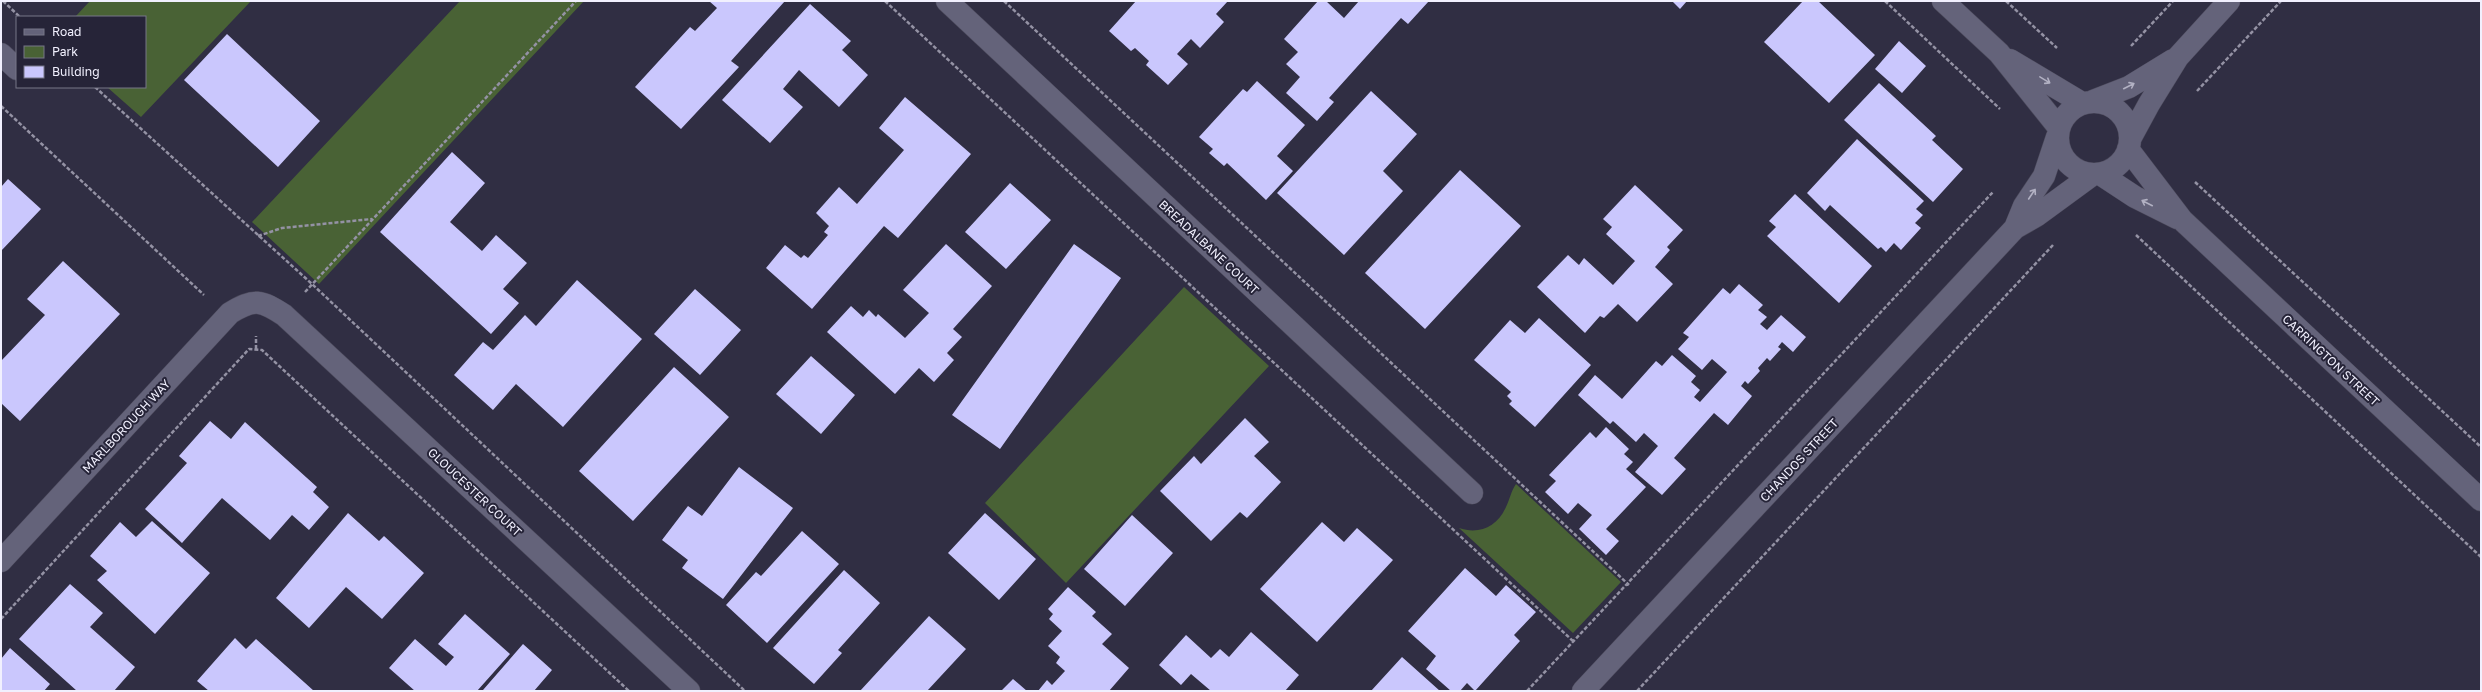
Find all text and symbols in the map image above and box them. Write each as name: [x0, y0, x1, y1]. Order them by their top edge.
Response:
legend: [16, 16, 146, 88]
text: Road: [52, 24, 81, 39]
text: Park: [52, 44, 78, 59]
text: Building: [52, 64, 100, 79]
one-way arrow: [2039, 76, 2051, 84]
one-way arrow: [2123, 82, 2135, 89]
one-way arrow: [2028, 188, 2036, 199]
street label: BREADALBANE COURT: [1156, 197, 1262, 298]
one-way arrow: [2141, 199, 2153, 206]
street label: CARRINGTON STREET: [2279, 311, 2383, 409]
street label: MARLBOROUGH WAY: [79, 376, 173, 476]
street label: CHANDOS STREET: [1757, 415, 1842, 505]
street label: GLOUCESTER COURT: [425, 445, 525, 540]

